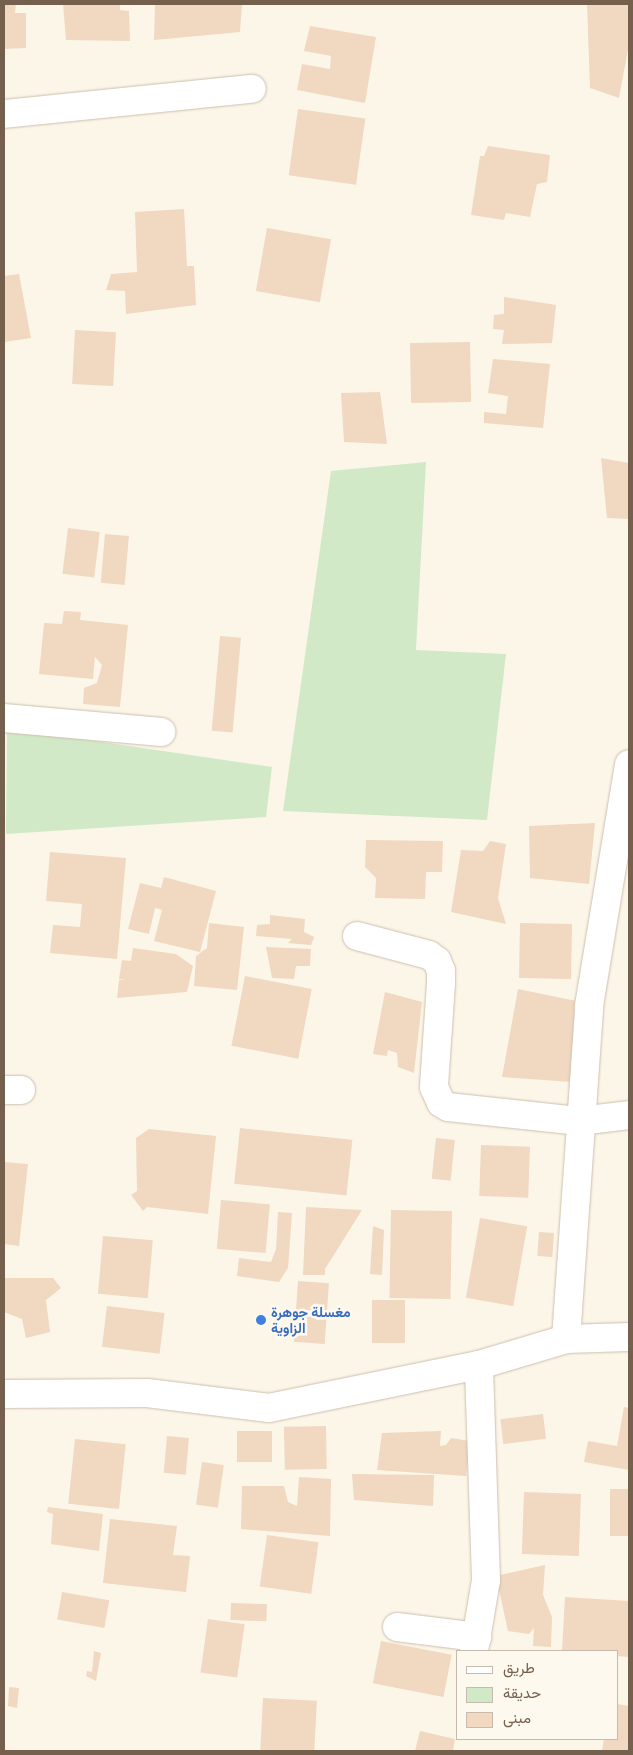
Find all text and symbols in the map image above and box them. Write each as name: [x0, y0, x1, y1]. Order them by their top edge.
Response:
place label: مغسلة جوهرة الزاوية: [271, 1304, 351, 1336]
marker: مغسلة جوهرة الزاوية: [255, 1314, 267, 1326]
legend: [456, 1650, 618, 1740]
text: طريق: [503, 1658, 535, 1677]
text: حديقة: [503, 1683, 541, 1702]
text: مبنى: [503, 1708, 531, 1727]

